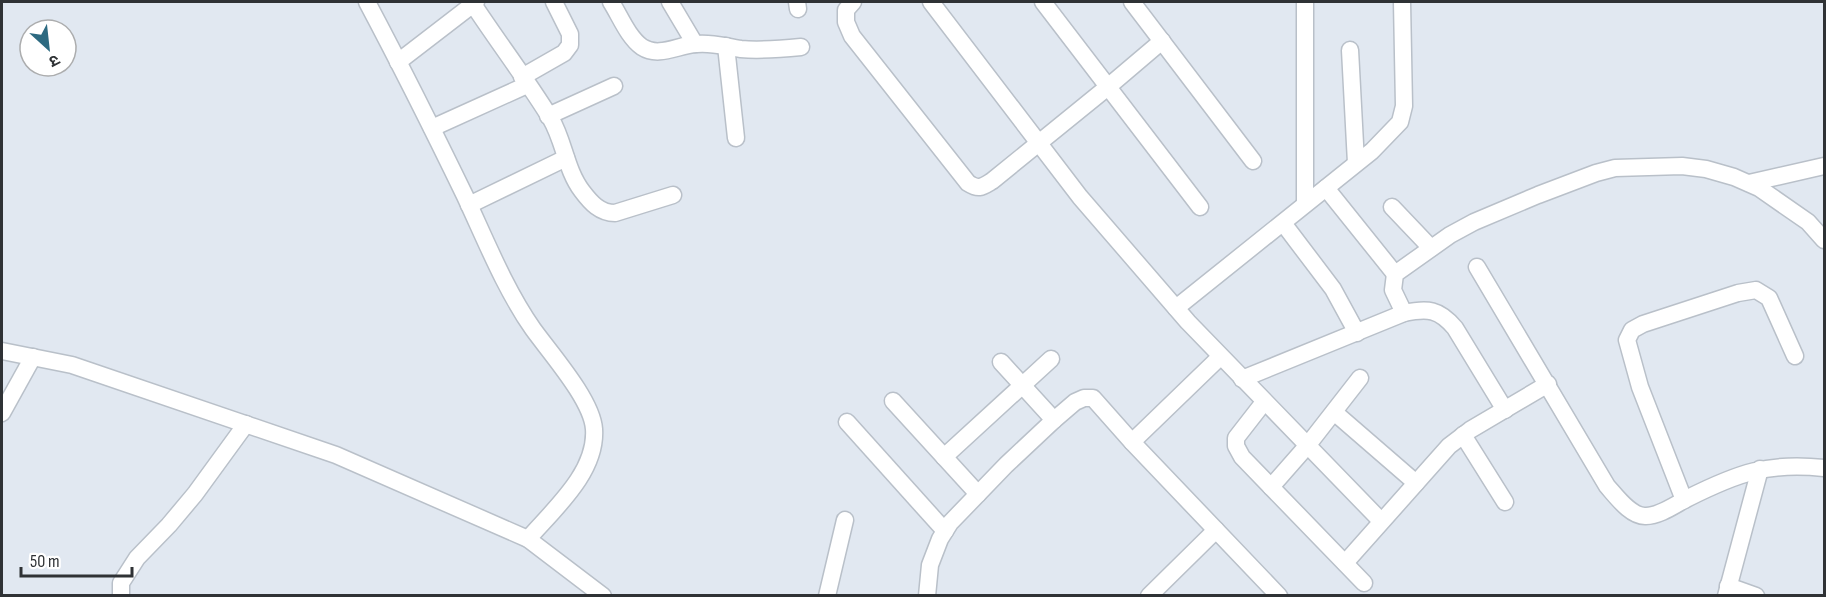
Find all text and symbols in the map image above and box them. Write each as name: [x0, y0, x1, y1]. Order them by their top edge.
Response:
north arrow: [18, 18, 78, 78]
text: उ: [45, 49, 63, 71]
scale bar: [21, 540, 132, 578]
text: 50 m: [30, 551, 60, 572]

